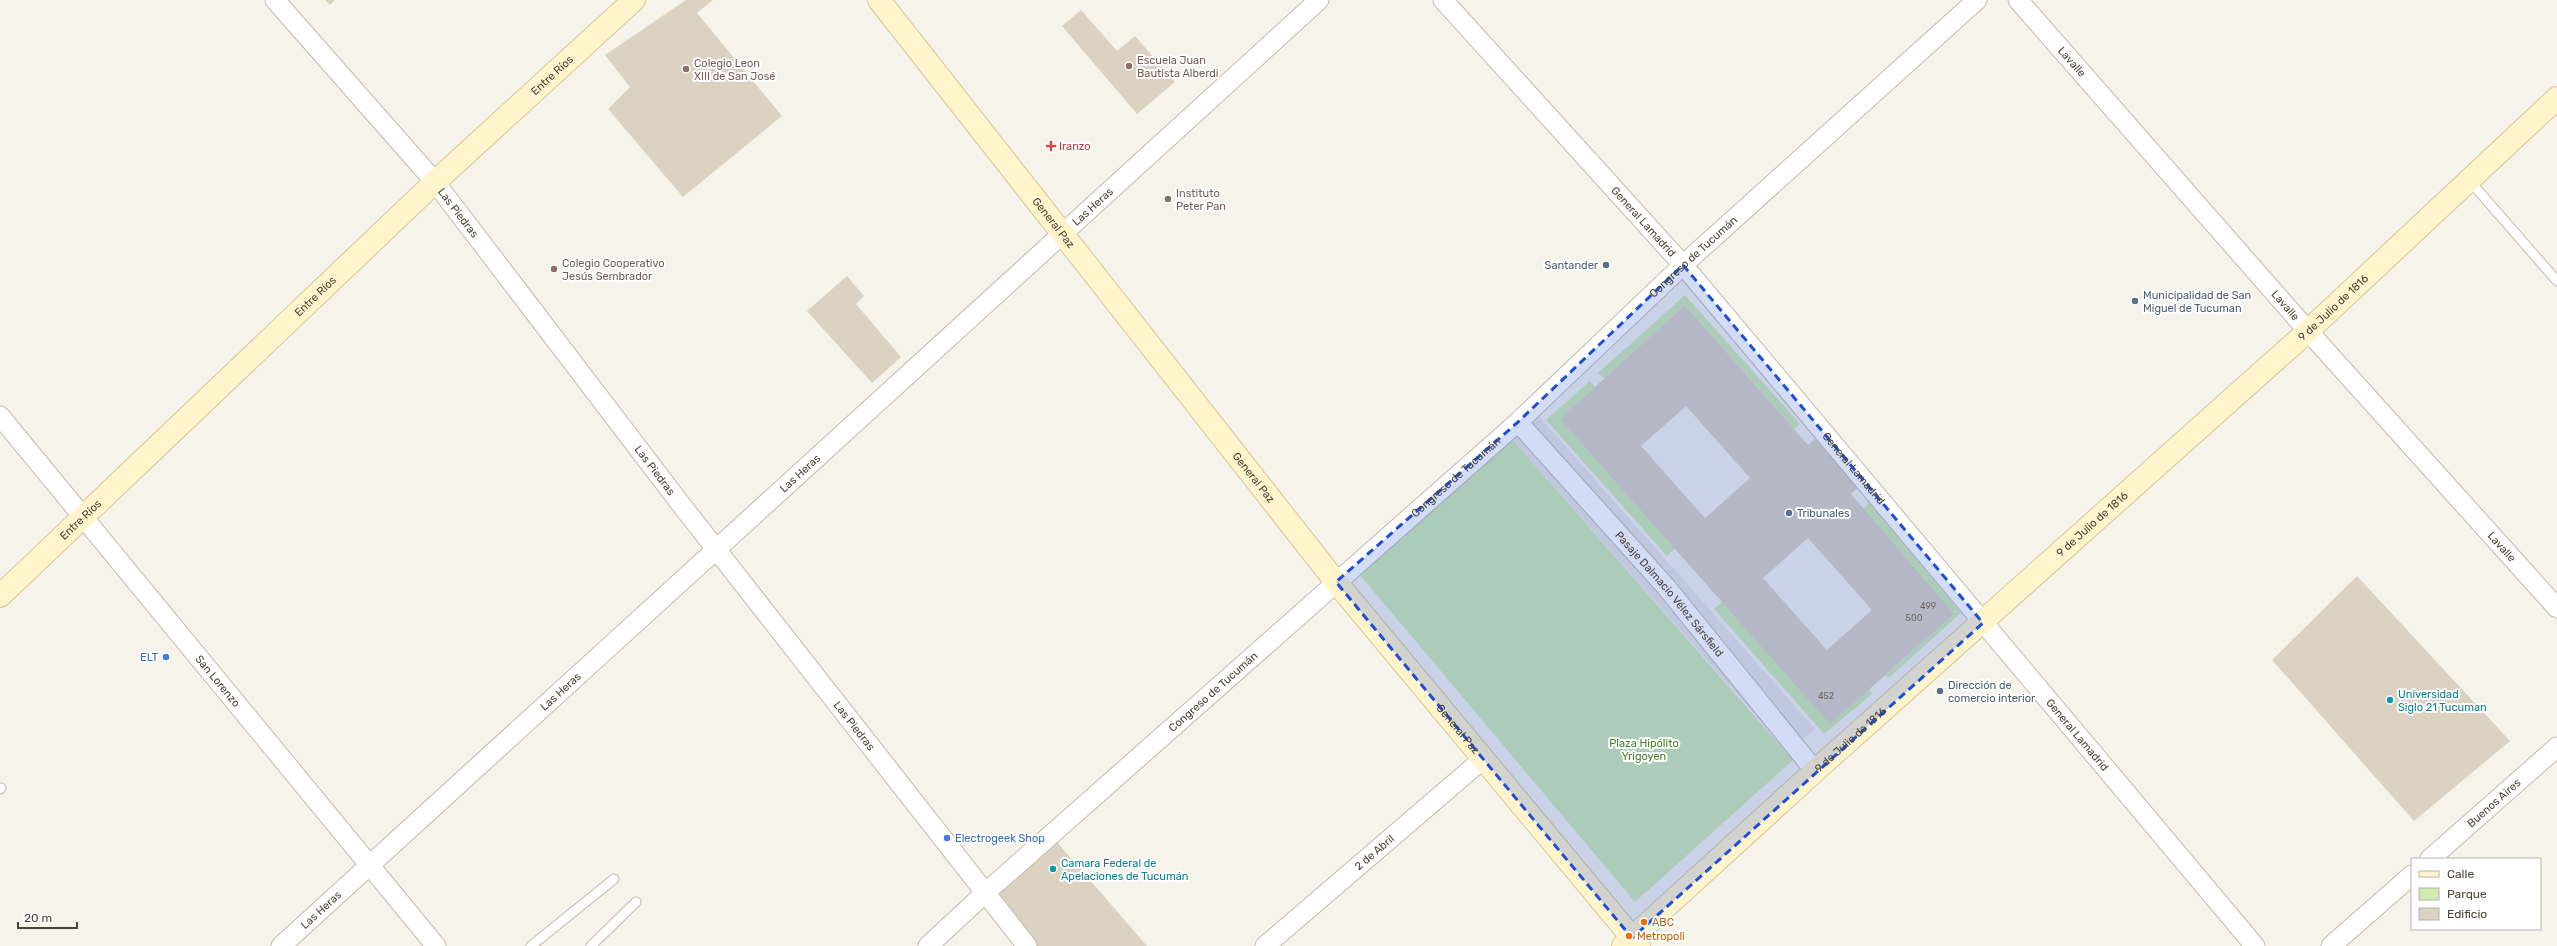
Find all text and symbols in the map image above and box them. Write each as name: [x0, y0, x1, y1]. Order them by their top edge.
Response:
street label: Lavalle: [2055, 44, 2089, 79]
street label: Entre Ríos: [528, 52, 576, 98]
place label: Escuela Juan Bautista Alberdi: [1137, 54, 1218, 80]
place label: Colegio Leon XIII de San José: [694, 57, 775, 83]
marker: Escuela Juan Bautista Alberdi: [1124, 61, 1134, 71]
marker: Colegio Leon XIII de San José: [681, 64, 691, 74]
place label: Iranzo: [1059, 140, 1091, 153]
marker: Iranzo: [1046, 141, 1056, 151]
street label: Las Heras: [1070, 184, 1116, 228]
street label: General Lamadrid: [1609, 184, 1679, 259]
street label: Las Piedras: [435, 185, 482, 240]
place label: Instituto Peter Pan: [1176, 187, 1226, 213]
marker: Instituto Peter Pan: [1163, 194, 1173, 204]
street label: General Paz: [1030, 195, 1078, 251]
street label: Congreso de Tucumán: [1647, 213, 1740, 300]
place label: Colegio Cooperativo Jesús Sembrador: [562, 257, 665, 283]
place label: Santander: [1545, 259, 1599, 272]
marker: Santander: [1601, 260, 1611, 270]
marker: Colegio Cooperativo Jesús Sembrador: [549, 264, 559, 274]
street label: 9 de Julio de 1816: [2295, 271, 2371, 343]
street label: Entre Ríos: [292, 273, 339, 319]
street label: Lavalle: [2269, 288, 2302, 323]
place label: Municipalidad de San Miguel de Tucuman: [2143, 289, 2251, 315]
marker: Municipalidad de San Miguel de Tucuman: [2130, 296, 2140, 306]
street label: General Lamadrid: [1820, 430, 1888, 507]
street label: Congreso de Tucumán: [1409, 434, 1503, 520]
street label: Las Piedras: [632, 443, 678, 498]
street label: General Paz: [1230, 450, 1278, 506]
street label: Las Heras: [777, 451, 823, 495]
street label: 9 de Julio de 1816: [2054, 488, 2131, 559]
street label: Entre Ríos: [57, 496, 104, 542]
place label: Tribunales: [1797, 507, 1850, 520]
marker: Tribunales: [1784, 508, 1794, 518]
street label: Pasaje Dalmacio Vélez Sársfield: [1613, 528, 1726, 659]
street label: Lavalle: [2485, 529, 2519, 564]
house number: 499: [1920, 601, 1936, 611]
house number: 500: [1906, 613, 1923, 623]
street label: Congreso de Tucumán: [1166, 649, 1260, 734]
place label: ELT: [140, 651, 159, 664]
marker: ELT: [161, 652, 171, 662]
street label: San Lorenzo: [193, 652, 243, 710]
street label: Las Heras: [537, 669, 584, 713]
place label: Dirección de comercio interior: [1948, 679, 2036, 705]
marker: Dirección de comercio interior: [1935, 686, 1945, 696]
place label: Universidad Siglo 21 Tucuman: [2398, 688, 2487, 714]
house number: 452: [1818, 691, 1834, 701]
marker: Universidad Siglo 21 Tucuman: [2385, 695, 2395, 705]
street label: General Lamadrid: [2044, 696, 2112, 773]
street label: Las Piedras: [831, 699, 878, 753]
street label: General Paz: [1434, 701, 1483, 757]
street label: 9 de Julio de 1816: [1812, 704, 1889, 775]
park label: Plaza Hipólito Yrigoyen: [1609, 737, 1679, 763]
street label: Buenos Aires: [2464, 775, 2523, 830]
place label: Electrogeek Shop: [955, 832, 1045, 845]
street label: 2 de Abril: [1352, 832, 1397, 873]
marker: Electrogeek Shop: [942, 833, 952, 843]
place label: Camara Federal de Apelaciones de Tucumán: [1061, 857, 1188, 883]
legend: [2411, 858, 2541, 930]
marker: Camara Federal de Apelaciones de Tucumán: [1048, 864, 1058, 874]
text: Calle: [2447, 867, 2474, 881]
text: Parque: [2447, 887, 2487, 901]
street label: Las Heras: [298, 888, 344, 931]
scale bar: [18, 904, 77, 930]
text: Edificio: [2447, 907, 2487, 921]
text: 20 m: [24, 911, 52, 925]
place label: ABC: [1652, 916, 1674, 929]
marker: ABC: [1639, 917, 1649, 927]
place label: Metropoli: [1637, 930, 1685, 943]
marker: Metropoli: [1624, 931, 1634, 941]

